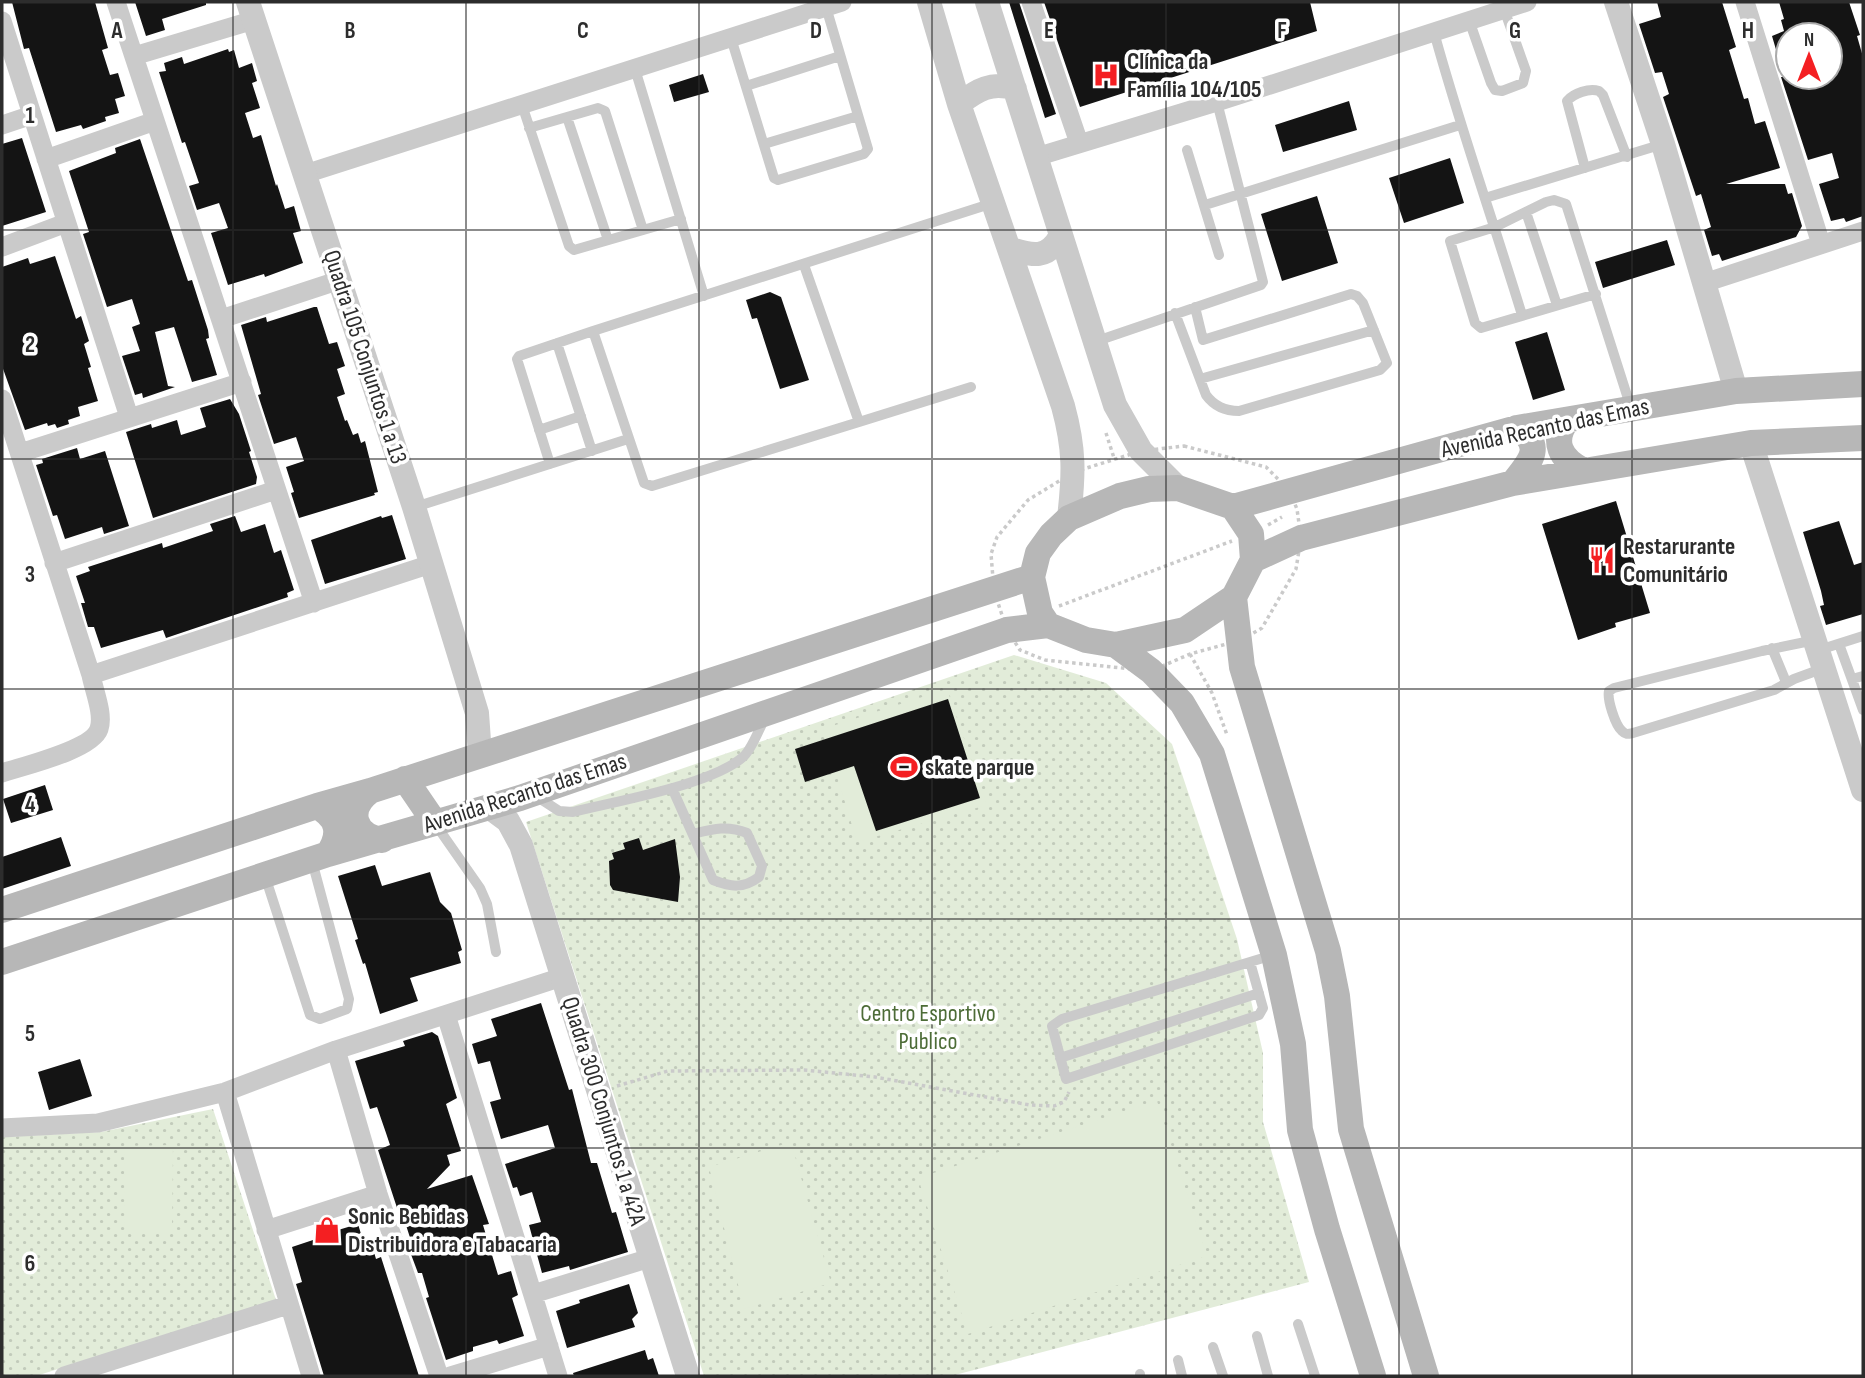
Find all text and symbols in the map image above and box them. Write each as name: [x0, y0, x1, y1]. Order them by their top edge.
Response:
text: A: [111, 17, 124, 45]
text: B: [345, 17, 356, 45]
text: C: [577, 17, 589, 45]
text: D: [810, 17, 822, 45]
text: E: [1044, 17, 1054, 45]
text: F: [1277, 17, 1287, 45]
text: G: [1509, 17, 1521, 45]
text: H: [1742, 17, 1754, 45]
north arrow: [1774, 21, 1844, 91]
text: N: [1804, 29, 1814, 52]
place label: Clínica da Família 104/105: [1127, 47, 1262, 104]
hospital icon: Clínica da Família 104/105: [1091, 60, 1121, 90]
text: 1: [25, 102, 35, 130]
street label: Quadra 105 Conjuntos 1 a 13: [317, 247, 413, 467]
text: 2: [25, 331, 35, 359]
street label: Avenida Recanto das Emas: [1437, 392, 1652, 464]
place label: Restarurante Comunitário: [1623, 532, 1735, 589]
restaurant icon: Restarurante Comunitário: [1587, 545, 1617, 575]
text: 3: [25, 561, 35, 589]
street label: Avenida Recanto das Emas: [419, 747, 630, 840]
sports icon: skate parque: [889, 752, 919, 782]
place label: skate parque: [925, 753, 1034, 782]
text: 4: [25, 791, 36, 819]
street label: Quadra 300 Conjuntos 1 a 42A: [555, 993, 653, 1229]
park label: Centro Esportivo Publico: [860, 999, 996, 1056]
text: 5: [25, 1020, 35, 1048]
place label: Sonic Bebidas Distribuidora e Tabacaria: [348, 1202, 557, 1259]
shop icon: Sonic Bebidas Distribuidora e Tabacaria: [312, 1215, 342, 1245]
text: 6: [25, 1250, 35, 1278]

